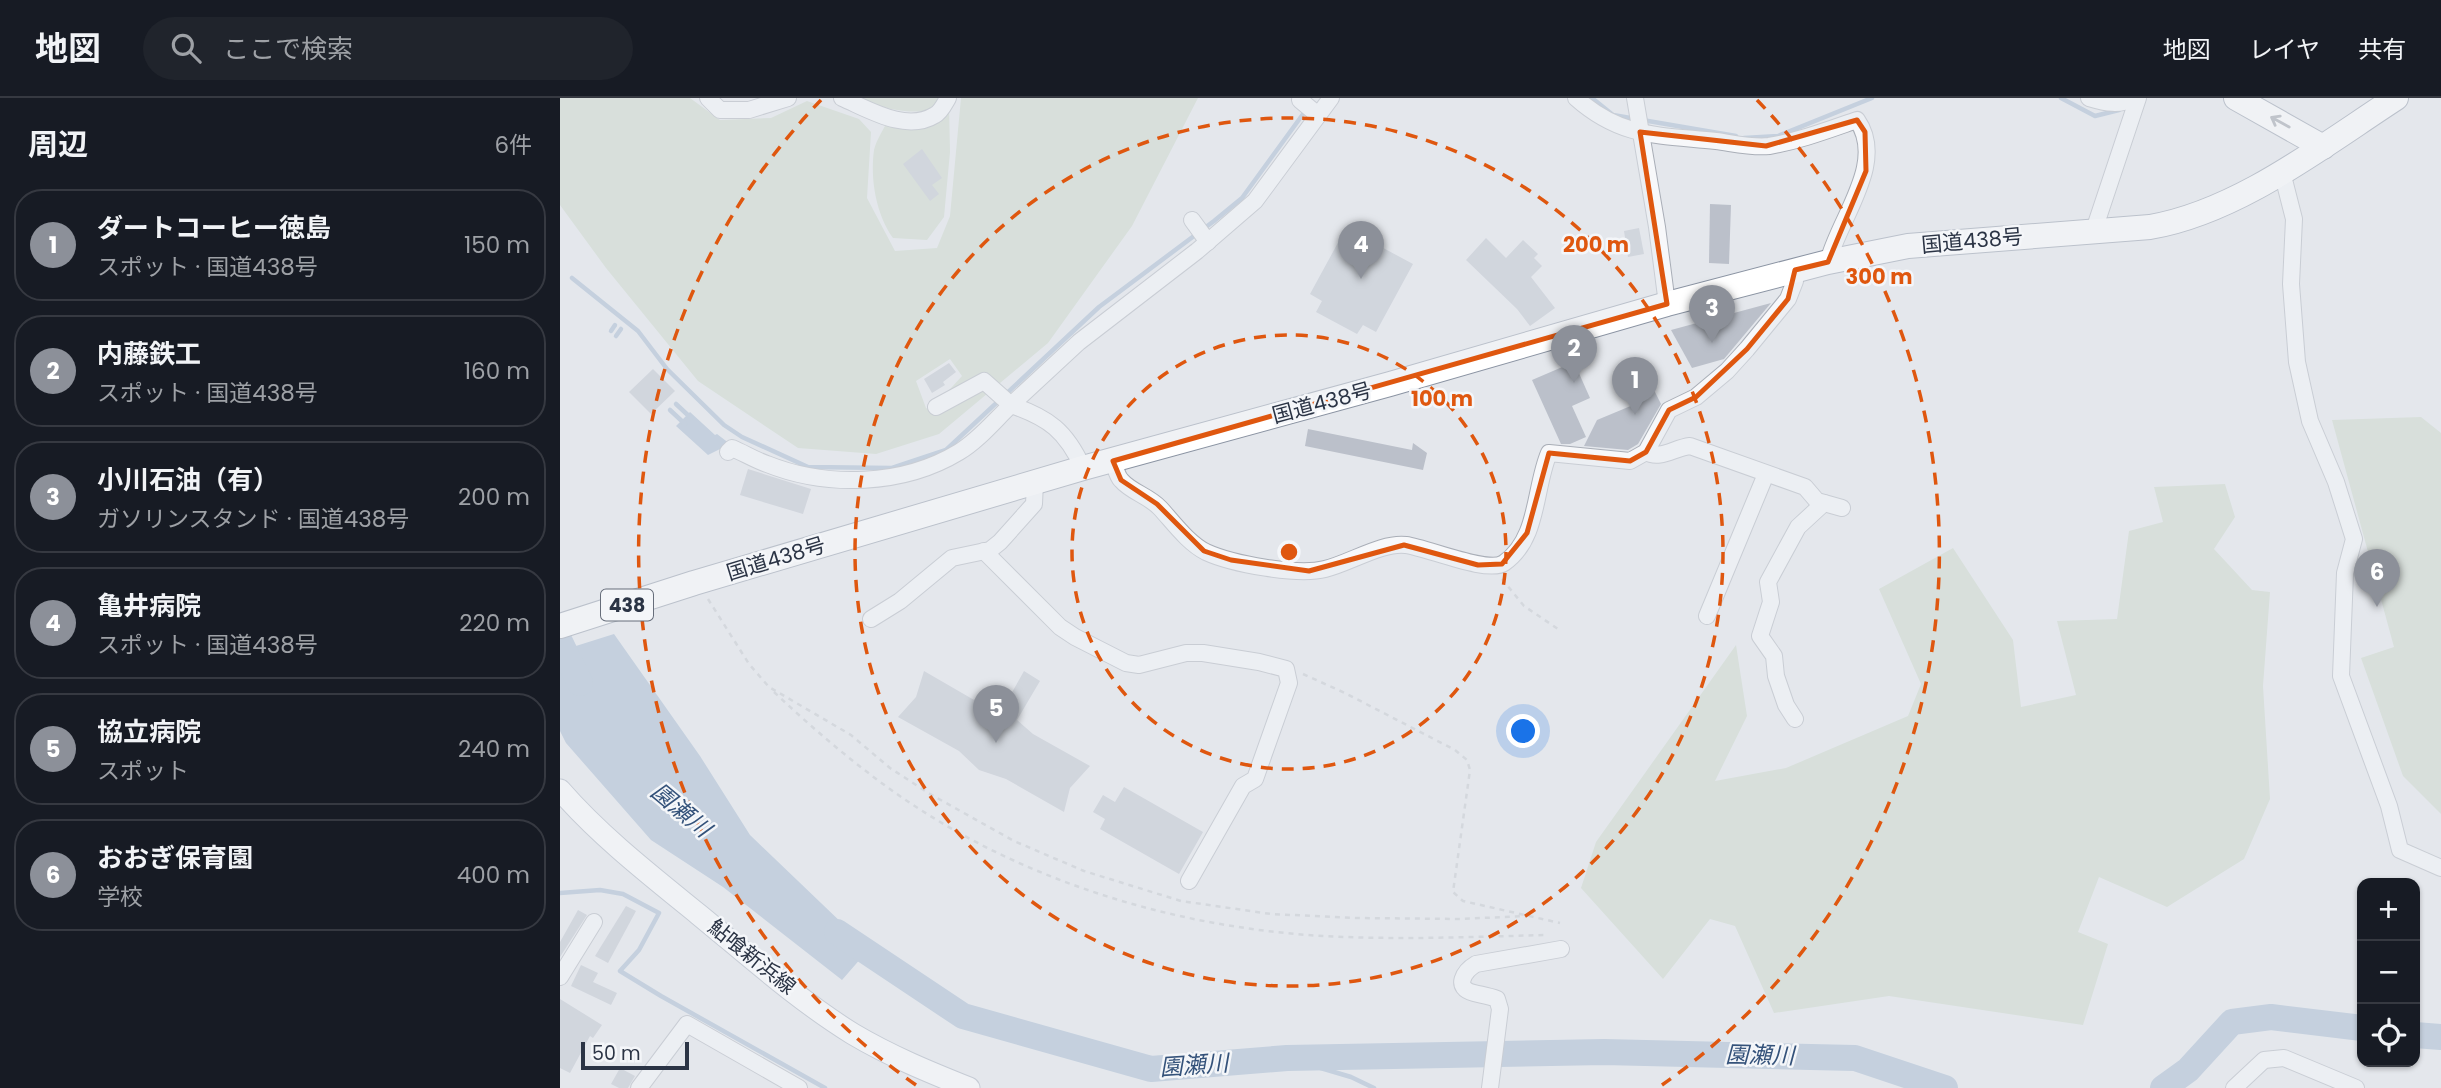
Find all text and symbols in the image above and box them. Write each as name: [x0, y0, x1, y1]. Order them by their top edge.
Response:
search box: [143, 17, 633, 80]
text: 地図: [35, 25, 101, 72]
icon: search: [167, 29, 205, 67]
text: ここで検索: [223, 31, 353, 67]
text: 地図: [2163, 33, 2211, 66]
text: レイヤ: [2249, 33, 2320, 66]
text: 共有: [2358, 33, 2406, 66]
one-way arrow: [2270, 115, 2290, 129]
text: 周辺: [28, 123, 88, 166]
text: 6件: [494, 129, 532, 161]
text: ダートコーヒー徳島: [97, 210, 331, 246]
pin: 4: [1338, 221, 1384, 279]
street label: 国道438号: [1920, 222, 2024, 259]
text: 1: [49, 229, 57, 261]
text: 150 m: [464, 229, 530, 261]
text: 200 m: [1563, 230, 1629, 259]
text: スポット · 国道438号: [97, 251, 318, 283]
text: 300 m: [1846, 262, 1912, 291]
pin: 3: [1689, 285, 1735, 343]
pin: 2: [1551, 325, 1597, 383]
text: 内藤鉄工: [97, 336, 201, 372]
text: 2: [46, 355, 60, 387]
text: 160 m: [464, 355, 530, 387]
pin: 1: [1612, 357, 1658, 415]
street label: 国道438号: [1269, 375, 1375, 430]
text: スポット · 国道438号: [97, 377, 318, 409]
text: 100 m: [1411, 384, 1473, 413]
text: 小川石油（有）: [97, 462, 279, 498]
text: 3: [46, 481, 60, 513]
text: 200 m: [458, 481, 530, 513]
text: ガソリンスタンド · 国道438号: [97, 503, 409, 535]
street label: 国道438号: [723, 530, 829, 587]
centre of rings: [1277, 540, 1301, 564]
pin: 6: [2354, 549, 2400, 607]
text: 亀井病院: [97, 588, 201, 624]
road number: 438: [601, 590, 653, 620]
text: 4: [45, 607, 61, 639]
text: 220 m: [459, 607, 530, 639]
text: スポット · 国道438号: [97, 629, 318, 661]
pin: 5: [973, 685, 1019, 743]
text: 協立病院: [97, 714, 201, 750]
your location: [1506, 714, 1540, 748]
text: 5: [46, 733, 60, 765]
text: 240 m: [458, 733, 530, 765]
text: スポット: [97, 755, 189, 787]
water label: 園瀬川: [644, 776, 720, 846]
text: おおぎ保育園: [97, 840, 253, 876]
text: 6: [46, 859, 60, 891]
text: 400 m: [457, 859, 530, 891]
map controls: [2357, 878, 2420, 1067]
button: +: [2357, 878, 2420, 941]
text: 学校: [97, 881, 143, 913]
street label: 鮎喰新浜線: [702, 912, 802, 1001]
button: −: [2357, 941, 2420, 1004]
button: locate: [2357, 1004, 2420, 1067]
water label: 園瀬川: [1725, 1038, 1798, 1072]
scale bar: [581, 1039, 690, 1071]
text: 50 m: [592, 1040, 641, 1067]
water label: 園瀬川: [1158, 1046, 1233, 1083]

